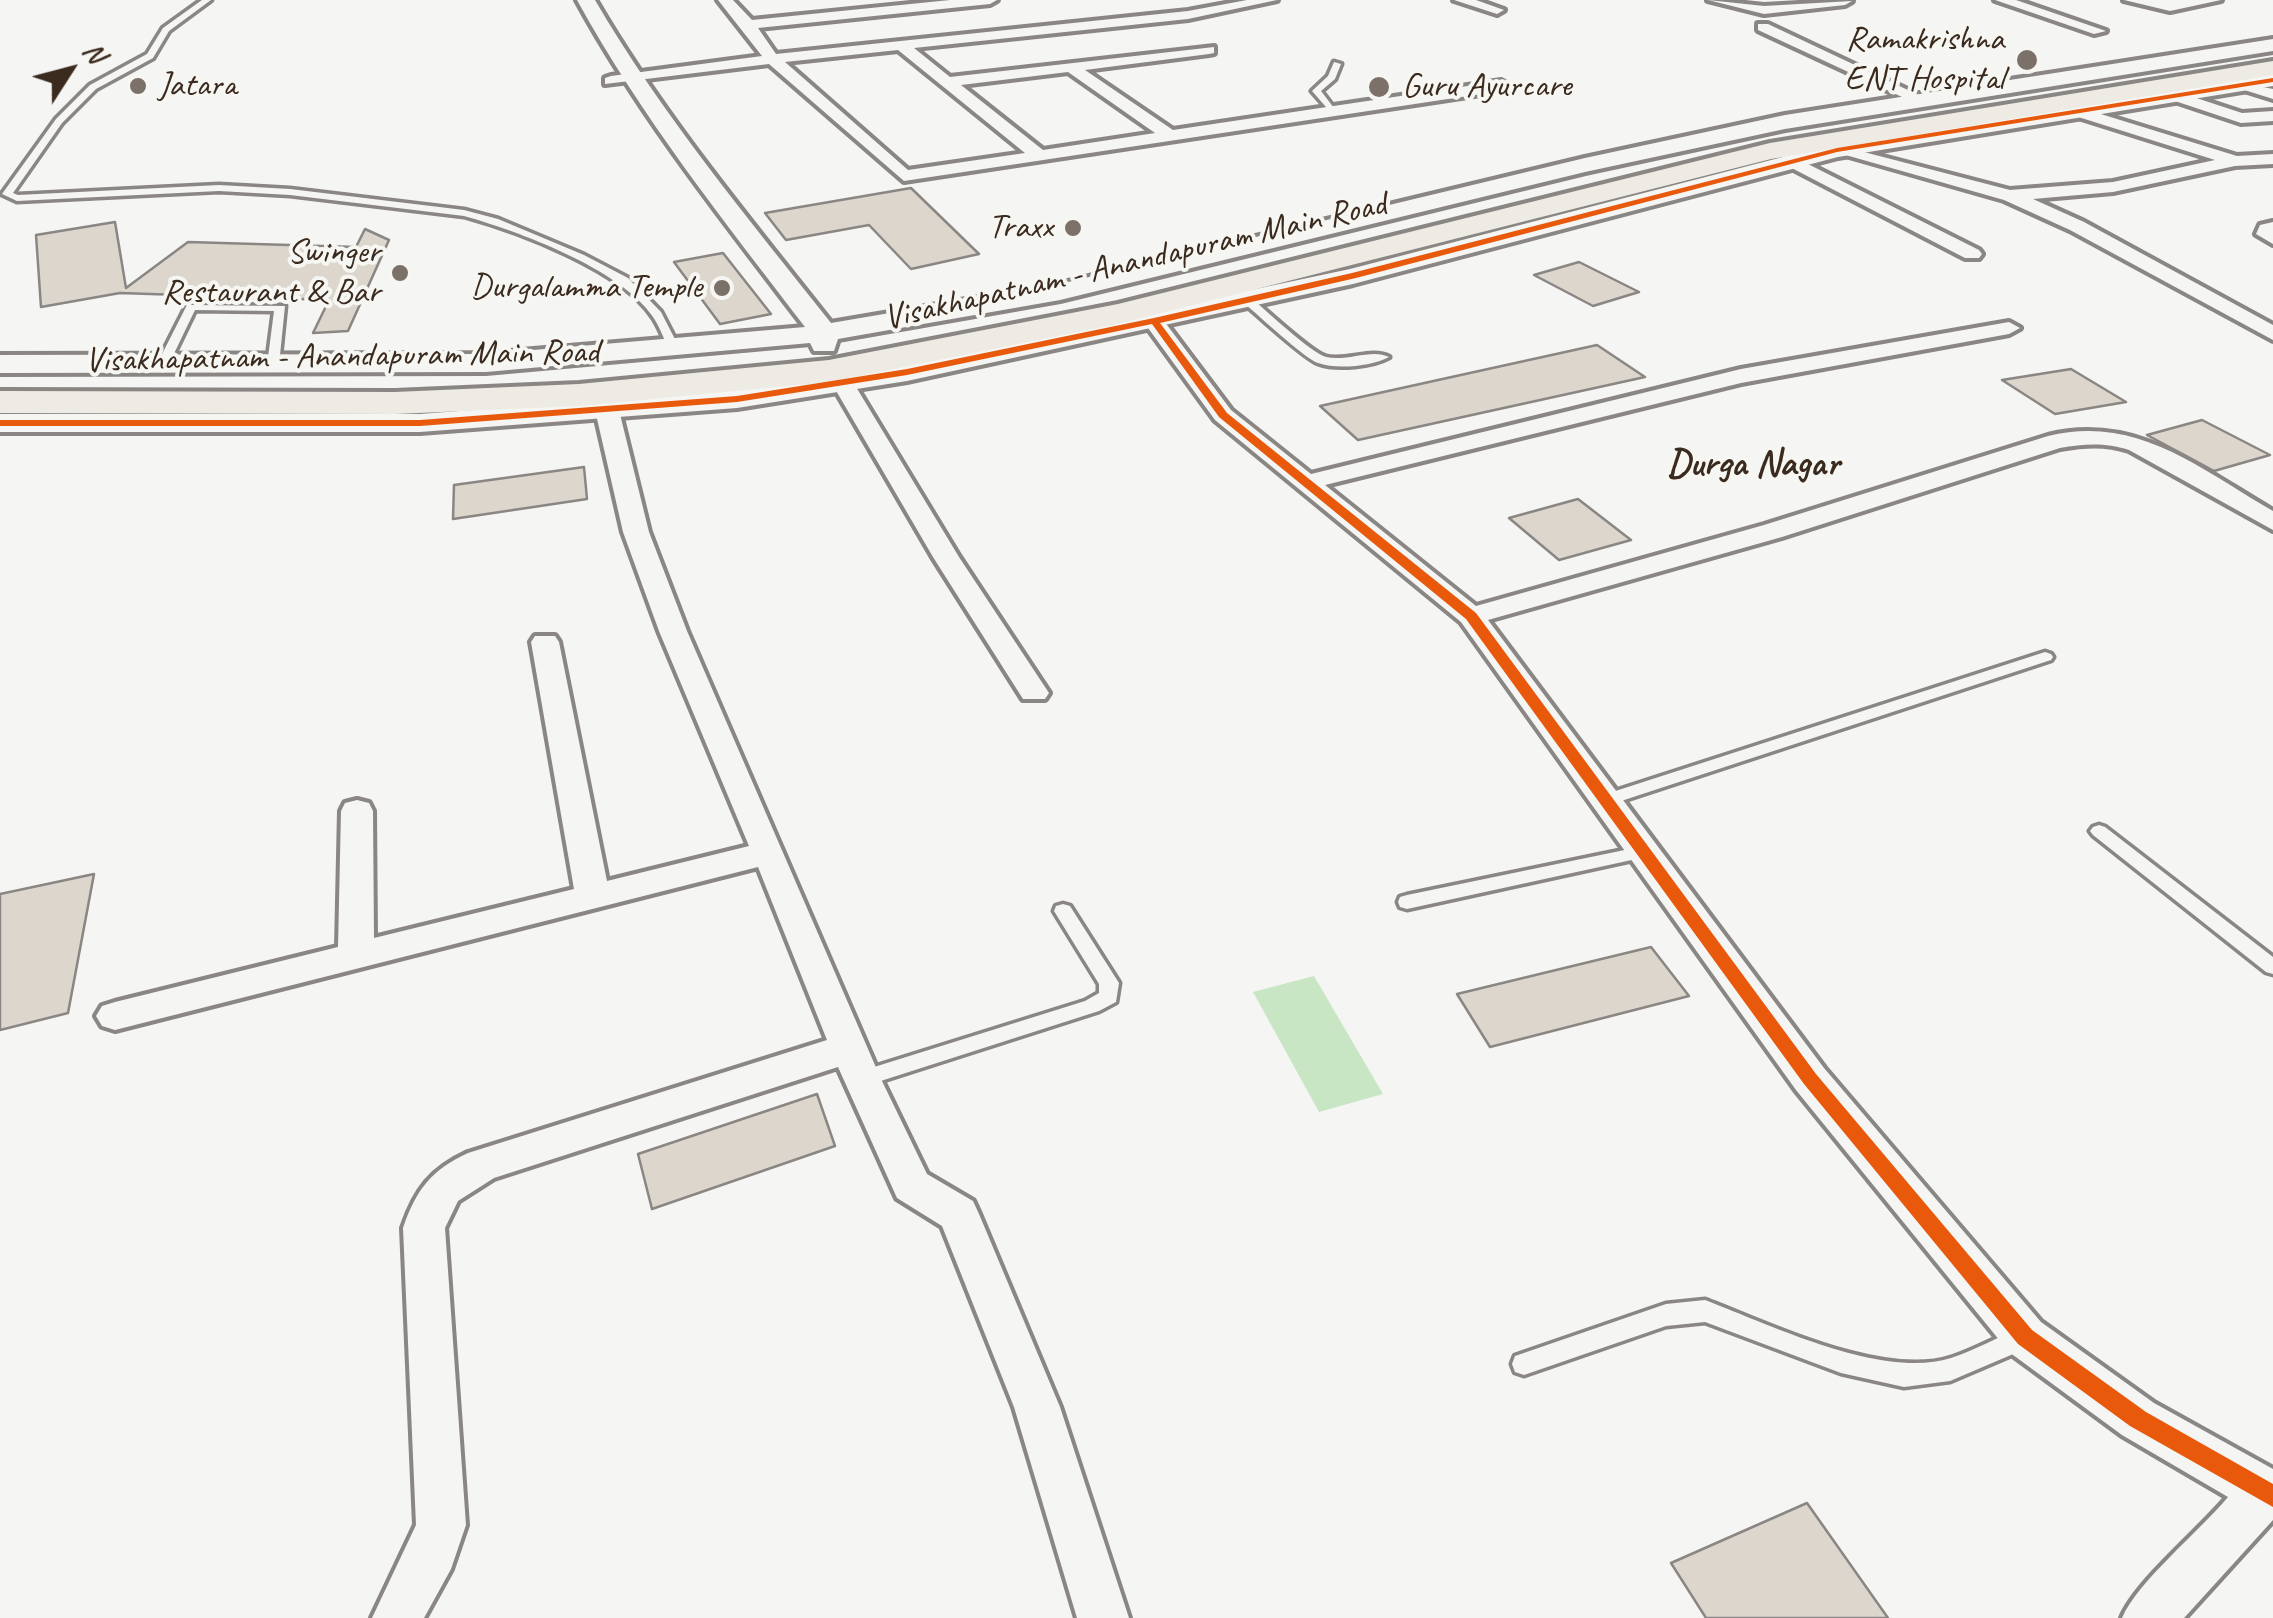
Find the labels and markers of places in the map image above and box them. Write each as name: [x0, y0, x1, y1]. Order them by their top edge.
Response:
place label: Ramakrishna ENT Hospital: [1844, 19, 2004, 101]
marker: Ramakrishna ENT Hospital: [2014, 47, 2040, 73]
place label: Jatara: [158, 65, 236, 107]
place label: Guru Ayurcare: [1402, 66, 1571, 108]
marker: Guru Ayurcare: [1366, 74, 1392, 100]
marker: Jatara: [127, 75, 149, 97]
place label: Traxx: [988, 207, 1053, 249]
marker: Traxx: [1062, 217, 1084, 239]
place label: Swinger Restaurant & Bar: [162, 232, 380, 314]
marker: Swinger Restaurant & Bar: [389, 262, 411, 284]
place label: Durgalamma Temple: [470, 267, 702, 309]
marker: Durgalamma Temple: [711, 277, 733, 299]

